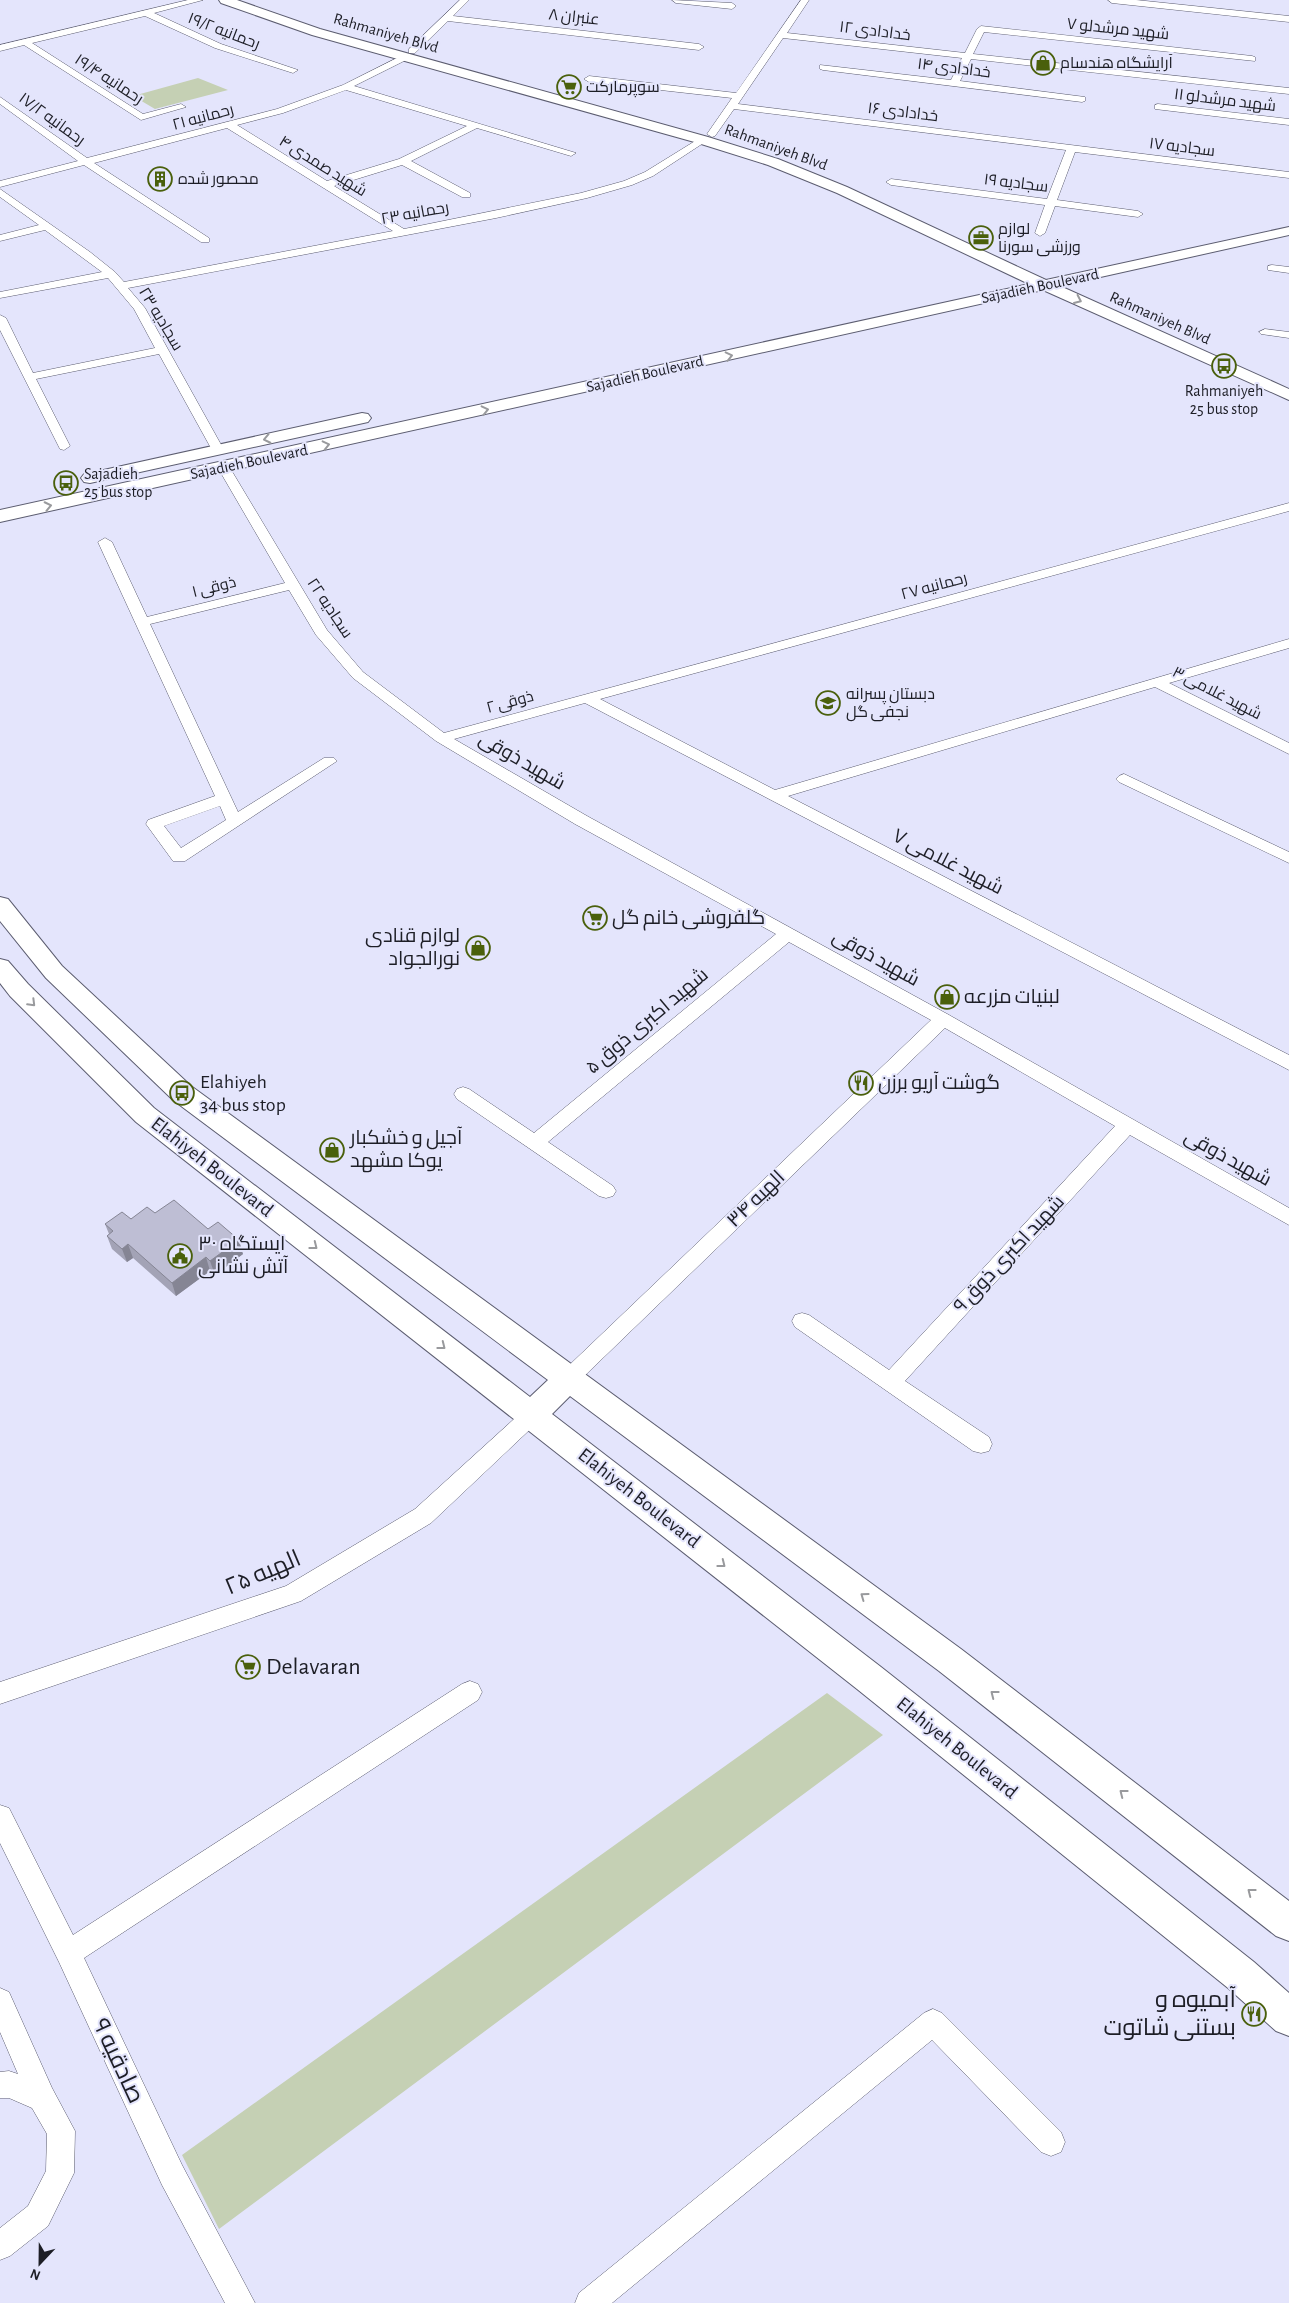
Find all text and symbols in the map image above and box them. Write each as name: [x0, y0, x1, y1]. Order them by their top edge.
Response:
street label: عنبران ۸: [547, 6, 600, 30]
street label: رحمانیه ۱۹/۲: [185, 10, 262, 53]
street label: Rahmaniyeh Blvd: [331, 10, 440, 57]
street label: شهید مرشدلو ۷: [1066, 15, 1170, 44]
street label: خدادادی ۱۲: [838, 19, 912, 45]
shop icon: آرایشگاه هندسام: [1030, 50, 1056, 76]
street label: رحمانیه ۱۹/۴: [71, 51, 146, 108]
place label: آرایشگاه هندسام: [1060, 54, 1174, 74]
street label: خدادادی ۱۴: [916, 56, 992, 82]
supermarket icon: سوپرمارکت: [556, 74, 582, 100]
place label: سوپرمارکت: [586, 79, 660, 98]
street label: شهید مرشدلو ۱۱: [1173, 85, 1277, 116]
street label: رحمانیه ۱۷/۲: [15, 90, 88, 149]
street label: خدادادی ۱۶: [867, 100, 939, 126]
street label: رحمانیه ۲۱: [171, 101, 236, 134]
street label: Rahmaniyeh Blvd: [722, 121, 830, 174]
street label: شهید صمدی ۴: [275, 132, 370, 201]
street label: سجادیه ۱۷: [1148, 135, 1216, 160]
building icon: محصور شده: [147, 166, 173, 192]
place label: محصور شده: [178, 170, 259, 188]
street label: سجادیه ۱۹: [983, 171, 1049, 196]
street label: رحمانیه ۲۳: [380, 199, 450, 228]
place label: لوازم ورزشی سورنا: [998, 221, 1081, 257]
office icon: لوازم ورزشی سورنا: [968, 225, 994, 251]
street label: Sajadieh Boulevard: [980, 266, 1100, 307]
street label: سجادیه ۲۳: [135, 285, 186, 354]
street label: Rahmaniyeh Blvd: [1107, 289, 1213, 348]
one-way arrow: [1073, 293, 1082, 304]
one-way arrow: [724, 351, 733, 361]
street label: Sajadieh Boulevard: [585, 353, 705, 396]
bus stop icon: Rahmaniyeh 25 bus stop: [1211, 353, 1237, 379]
place label: Rahmaniyeh 25 bus stop: [1185, 383, 1263, 417]
one-way arrow: [480, 405, 489, 416]
one-way arrow: [262, 433, 271, 444]
one-way arrow: [322, 440, 331, 451]
street label: Sajadieh Boulevard: [189, 442, 309, 483]
place label: Sajadieh 25 bus stop: [84, 466, 152, 500]
bus stop icon: Sajadieh 25 bus stop: [53, 470, 79, 496]
one-way arrow: [43, 501, 52, 511]
street label: رحمانیه ۲۷: [899, 569, 969, 603]
street label: ذوقی ۱: [190, 574, 238, 602]
street label: سجادیه ۲۲: [303, 575, 356, 641]
street label: شهید غلامی ۳: [1169, 663, 1265, 724]
place label: دبستان پسرانه نجفی گل: [846, 686, 935, 722]
street label: ذوقی ۲: [485, 688, 536, 718]
school or university icon: دبستان پسرانه نجفی گل: [815, 690, 841, 716]
street label: شهید ذوقی: [474, 728, 569, 795]
street label: شهید غلامی ۷: [889, 826, 1007, 900]
supermarket icon: گلفروشی خانم گل: [582, 905, 608, 931]
place label: گلفروشی خانم گل: [612, 908, 765, 931]
place label: لوازم قنادی نورالجواد: [365, 926, 460, 970]
street label: شهید ذوقی: [828, 926, 923, 992]
shop icon: لوازم قنادی نورالجواد: [465, 935, 491, 961]
street label: شهید اکبری ذوق ۵: [582, 964, 713, 1079]
shop icon: لبنیات مزرعه: [934, 984, 960, 1010]
place label: لبنیات مزرعه: [964, 987, 1060, 1008]
one-way arrow: [26, 998, 35, 1007]
restaurant icon: گوشت آریو برزن: [848, 1070, 874, 1096]
place label: گوشت آریو برزن: [878, 1071, 1000, 1095]
place label: Elahiyeh 34 bus stop: [200, 1072, 286, 1115]
bus stop icon: Elahiyeh 34 bus stop: [169, 1080, 195, 1106]
street label: Elahiyeh Boulevard: [147, 1113, 277, 1221]
place label: آجیل و خشکبار یوکا مشهد: [349, 1126, 463, 1173]
street label: شهید ذوقی: [1180, 1126, 1275, 1192]
shop icon: آجیل و خشکبار یوکا مشهد: [319, 1137, 345, 1163]
street label: الهیه ۳۴: [723, 1167, 790, 1233]
street label: شهید اکبری ذوق ۹: [950, 1192, 1070, 1318]
place label: ایستگاه ۳۰ آتش نشانی: [198, 1234, 289, 1279]
one-way arrow: [308, 1240, 318, 1249]
public building icon: ایستگاه ۳۰ آتش نشانی: [167, 1243, 193, 1269]
one-way arrow: [436, 1340, 445, 1348]
street label: Elahiyeh Boulevard: [574, 1444, 704, 1552]
street label: الهیه ۲۵: [222, 1546, 305, 1601]
one-way arrow: [716, 1558, 725, 1566]
one-way arrow: [861, 1594, 870, 1602]
supermarket icon: Delavaran: [235, 1654, 261, 1680]
place label: Delavaran: [266, 1655, 361, 1679]
one-way arrow: [991, 1691, 1000, 1699]
street label: Elahiyeh Boulevard: [893, 1693, 1021, 1803]
one-way arrow: [1119, 1790, 1128, 1799]
one-way arrow: [1248, 1890, 1257, 1898]
place label: آبمیوه و بستنی شاتوت: [1103, 1986, 1237, 2041]
restaurant icon: آبمیوه و بستنی شاتوت: [1241, 2001, 1267, 2027]
street label: صادقیه ۹: [88, 2015, 148, 2107]
north arrow: [15, 2238, 65, 2288]
text: N: [28, 2266, 43, 2282]

